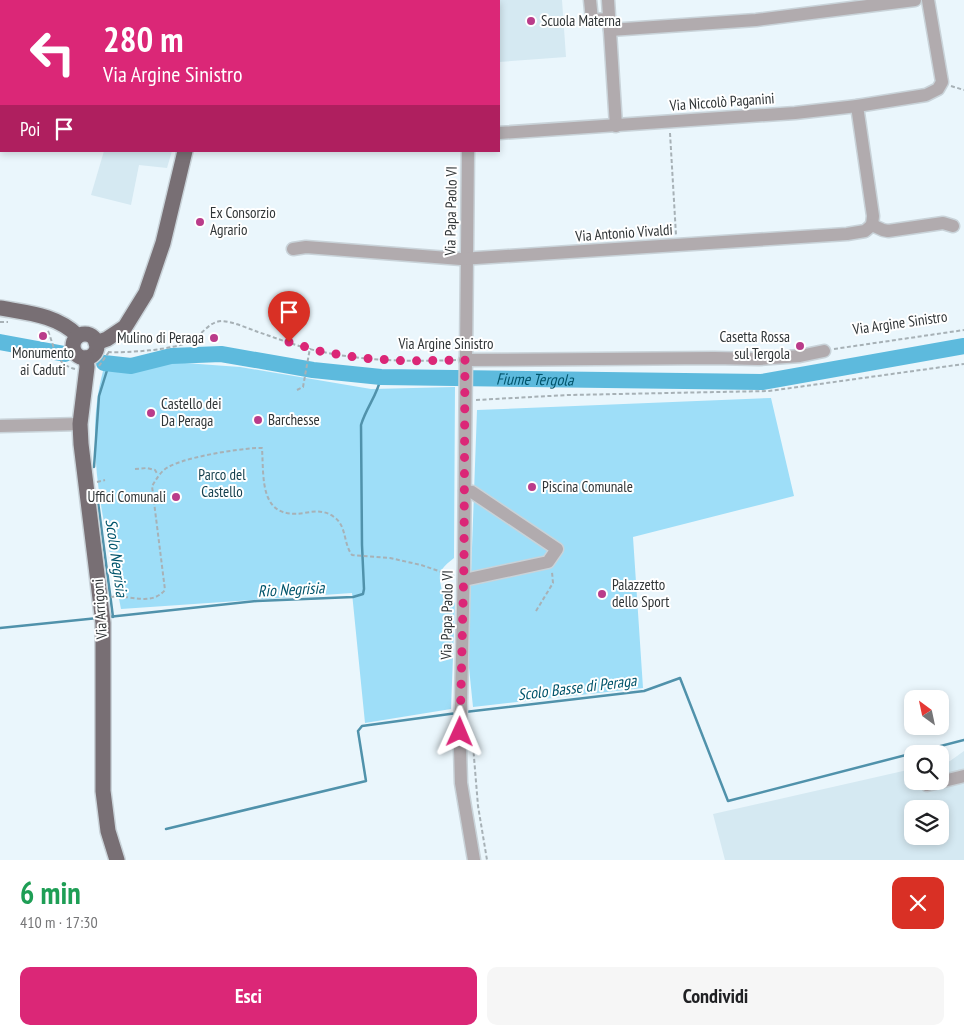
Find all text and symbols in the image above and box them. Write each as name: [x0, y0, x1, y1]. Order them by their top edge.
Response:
place label: Scuola Materna: [541, 11, 621, 30]
marker: Scuola Materna: [525, 15, 537, 27]
text: 280 m: [103, 16, 184, 62]
icon: left: [20, 20, 85, 85]
text: Via Argine Sinistro: [103, 60, 243, 88]
street label: Via Niccolò Paganini: [668, 88, 775, 115]
icon: arrive: [50, 115, 78, 143]
text: Poi: [20, 117, 40, 141]
street label: Via Papa Paolo VI: [440, 166, 461, 257]
place label: Ex Consorzio Agrario: [210, 203, 276, 239]
marker: Ex Consorzio Agrario: [194, 216, 206, 228]
street label: Via Antonio Vivaldi: [574, 220, 673, 245]
pin: [268, 291, 310, 342]
icon: arrive: [275, 298, 303, 326]
street label: Via Argine Sinistro: [850, 306, 948, 339]
place label: Casetta Rossa sul Tergola: [719, 327, 790, 363]
place label: Mulino di Peraga: [117, 328, 204, 347]
marker: Monumento ai Caduti: [37, 330, 49, 342]
marker: Mulino di Peraga: [208, 332, 220, 344]
street label: Via Argine Sinistro: [397, 334, 494, 353]
marker: Casetta Rossa sul Tergola: [794, 340, 806, 352]
place label: Monumento ai Caduti: [12, 343, 74, 379]
water label: Fiume Tergola: [496, 369, 575, 390]
place label: Castello dei Da Peraga: [161, 394, 222, 430]
marker: Castello dei Da Peraga: [145, 407, 157, 419]
place label: Barchesse: [268, 410, 320, 429]
marker: Barchesse: [252, 414, 264, 426]
park label: Parco del Castello: [198, 465, 246, 501]
place label: Piscina Comunale: [542, 477, 633, 496]
marker: Piscina Comunale: [526, 481, 538, 493]
place label: Uffici Comunali: [87, 487, 166, 506]
marker: Uffici Comunali: [170, 491, 182, 503]
water label: Scolo Negrisia: [102, 518, 133, 600]
street label: Via Papa Paolo VI: [436, 570, 457, 661]
place label: Palazzetto dello Sport: [612, 575, 669, 611]
water label: Rio Negrisia: [257, 577, 326, 601]
street label: Via Arrigoni: [88, 578, 111, 641]
marker: Palazzetto dello Sport: [596, 588, 608, 600]
water label: Scolo Basse di Peraga: [517, 670, 639, 704]
north arrow: [904, 690, 949, 735]
map controls: [904, 690, 949, 845]
position arrow: [433, 705, 485, 757]
button: search: [904, 745, 949, 790]
button: layers: [904, 800, 949, 845]
text: 6 min: [20, 873, 81, 912]
button: close: [892, 877, 944, 929]
text: 410 m · 17:30: [20, 912, 98, 932]
button: Esci: [20, 967, 477, 1025]
button: Condividi: [487, 967, 944, 1025]

